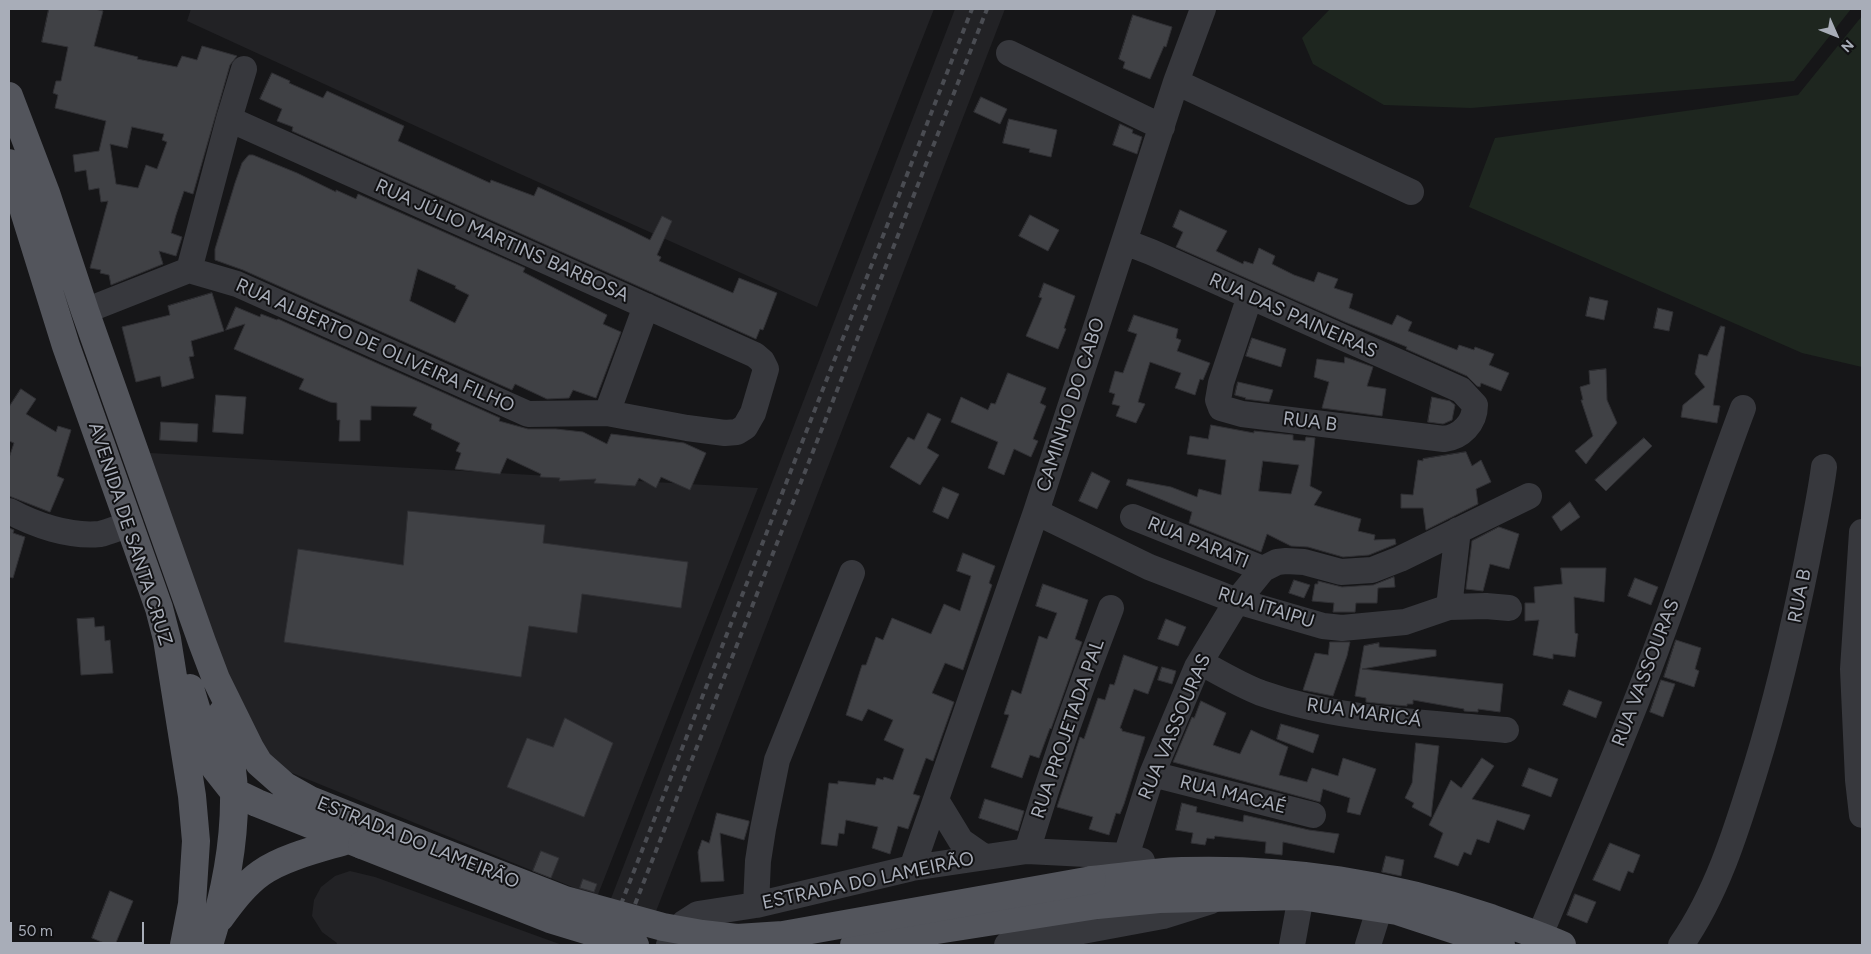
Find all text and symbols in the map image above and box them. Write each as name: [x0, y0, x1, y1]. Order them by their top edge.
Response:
north arrow: [1811, 10, 1861, 60]
text: N: [1837, 36, 1857, 56]
street label: RUA JÚLIO MARTINS BARBOSA: [372, 175, 632, 307]
street label: RUA DAS PAINEIRAS: [1205, 269, 1381, 363]
street label: RUA ALBERTO DE OLIVEIRA FILHO: [232, 274, 518, 418]
street label: CAMINHO DO CABO: [1032, 315, 1110, 495]
street label: RUA B: [1282, 407, 1338, 437]
street label: AVENIDA DE SANTA CRUZ: [83, 420, 177, 648]
street label: RUA PARATI: [1144, 512, 1252, 574]
street label: RUA B: [1784, 567, 1816, 625]
street label: RUA ITAIPU: [1215, 583, 1317, 633]
street label: RUA VASSOURAS: [1607, 596, 1685, 750]
street label: RUA PROJETADA PAL: [1027, 636, 1109, 822]
street label: RUA VASSOURAS: [1134, 651, 1216, 803]
street label: RUA MARICÁ: [1305, 694, 1423, 732]
street label: RUA MACAÉ: [1177, 771, 1289, 819]
street label: ESTRADA DO LAMEIRÃO: [314, 792, 522, 894]
street label: ESTRADA DO LAMEIRÃO: [760, 847, 976, 915]
scale bar: [12, 912, 146, 944]
text: 50 m: [18, 922, 53, 940]

